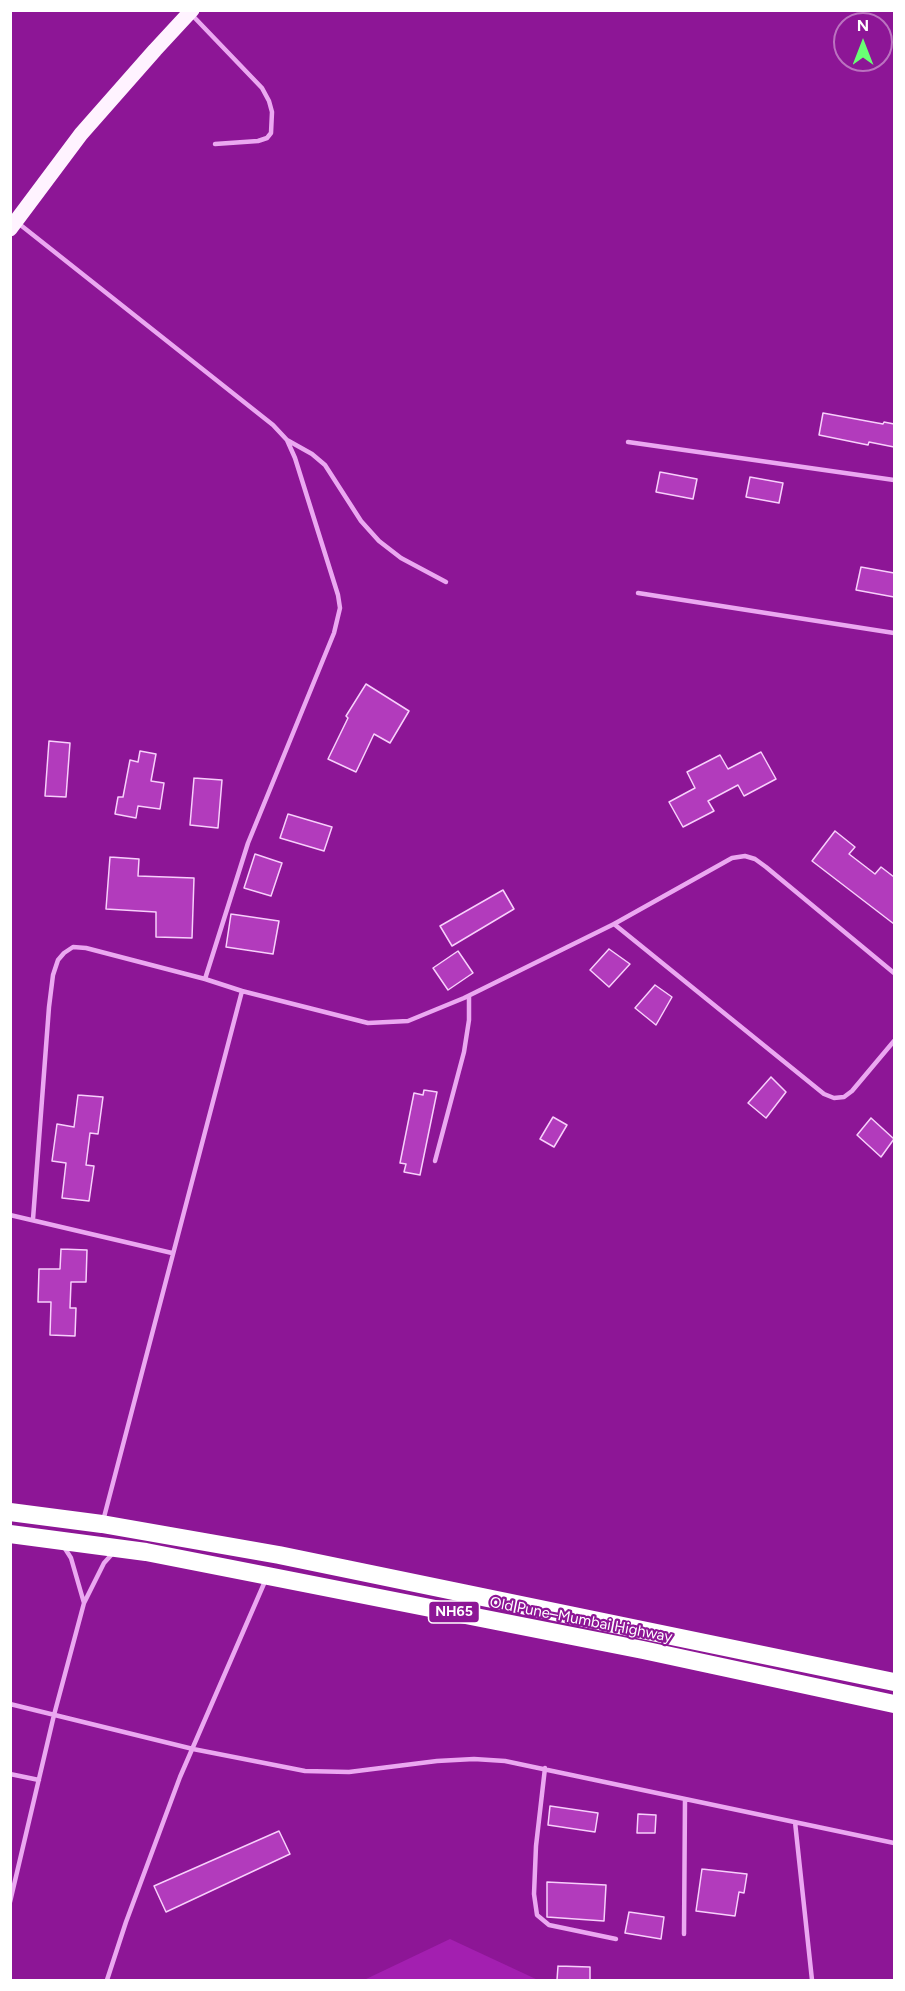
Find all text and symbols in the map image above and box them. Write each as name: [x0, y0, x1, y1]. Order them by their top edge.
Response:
north arrow: [833, 12, 893, 72]
text: N: [857, 16, 869, 35]
street label: Old Pune–Mumbai Highway: [488, 1593, 674, 1647]
road number: NH65: [428, 1601, 480, 1623]

